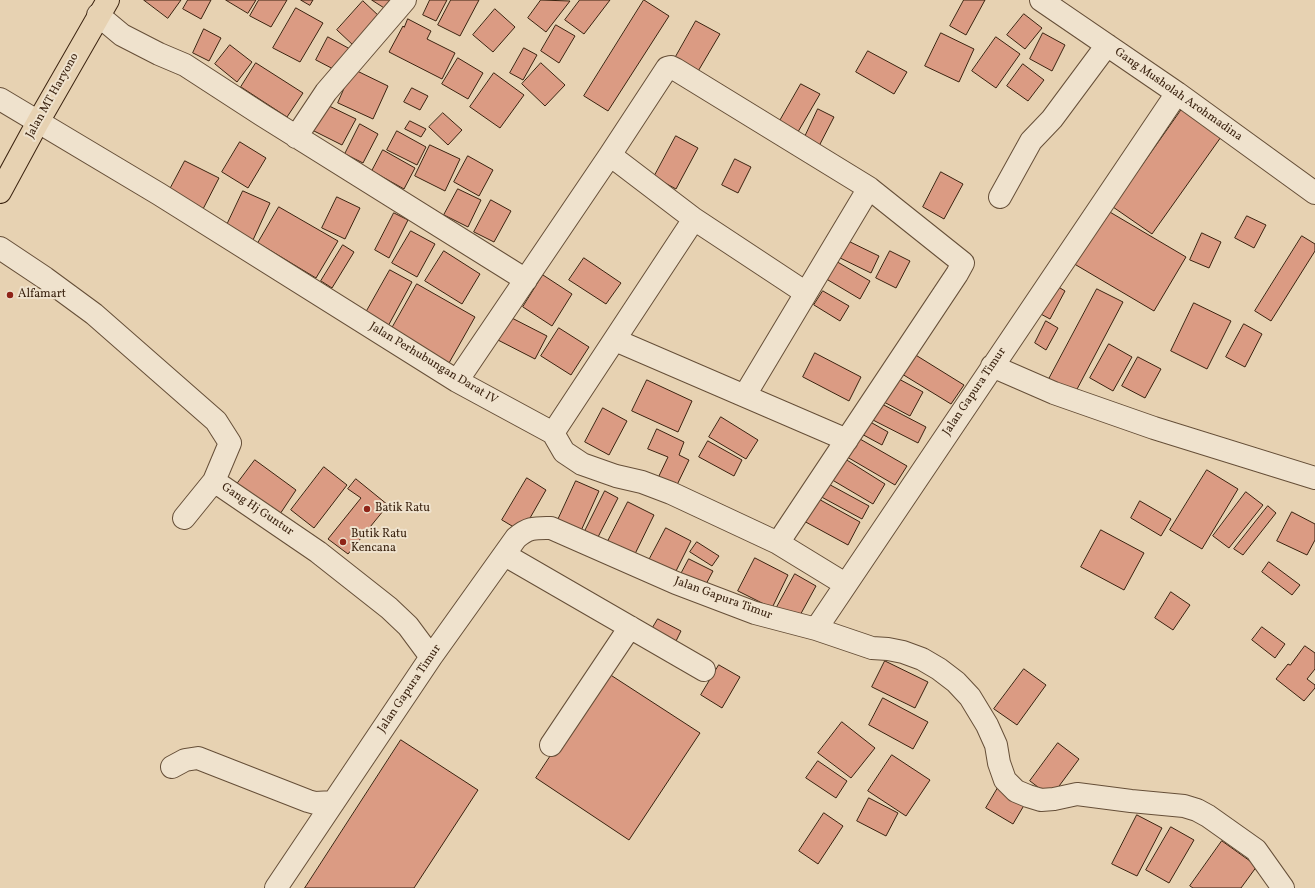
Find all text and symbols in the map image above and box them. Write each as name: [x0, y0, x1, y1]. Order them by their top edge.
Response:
street label: Gang Musholah Arohmadina: [1111, 45, 1245, 145]
street label: Jalan MT Haryono: [24, 51, 82, 141]
place label: Alfamart: [18, 288, 66, 302]
marker: Alfamart: [5, 290, 15, 300]
street label: Jalan Perhubungan Darat IV: [366, 320, 500, 408]
street label: Jalan Gapura Timur: [940, 345, 1010, 439]
street label: Gang Hj Guntur: [218, 481, 296, 539]
place label: Batik Ratu: [375, 502, 430, 516]
marker: Batik Ratu: [362, 504, 372, 514]
place label: Butik Ratu Kencana: [351, 528, 407, 556]
marker: Butik Ratu Kencana: [338, 537, 348, 547]
street label: Jalan Gapura Timur: [672, 575, 774, 623]
street label: Jalan Gapura Timur: [375, 642, 445, 736]

